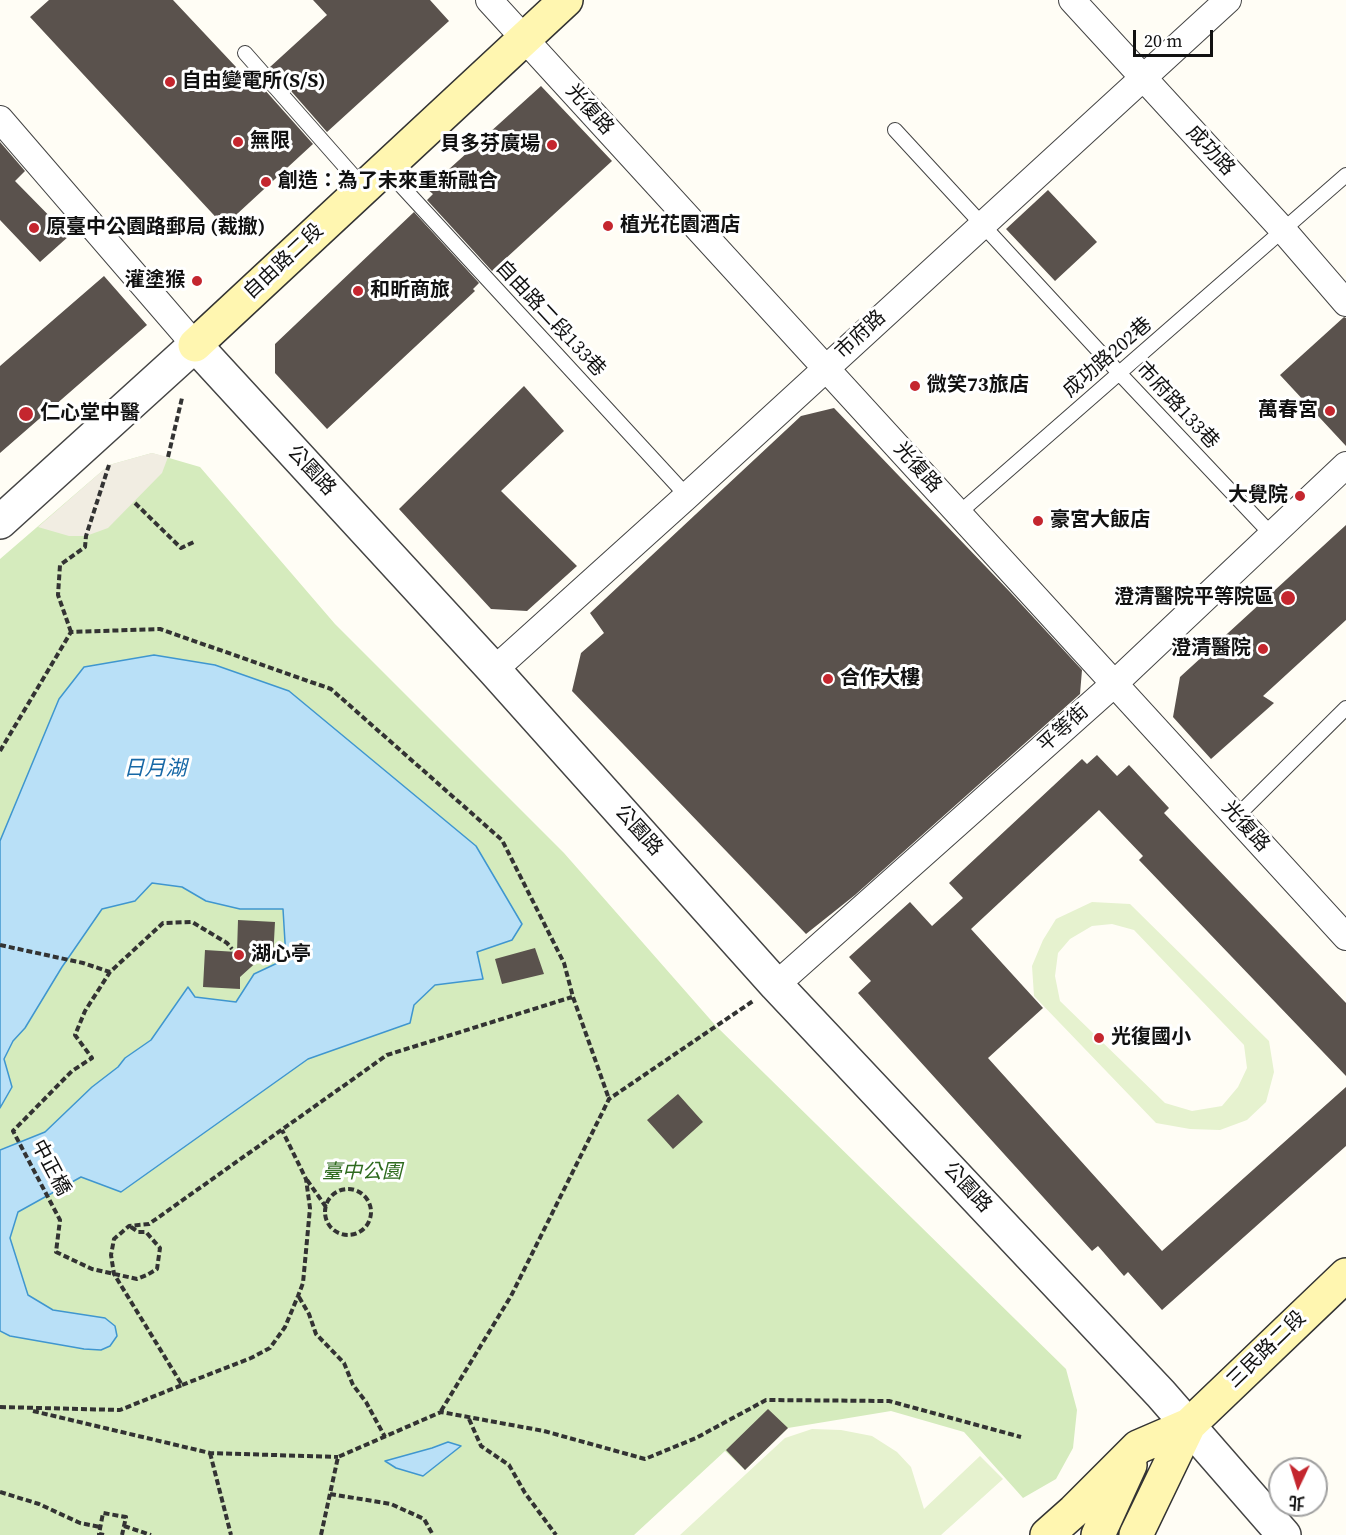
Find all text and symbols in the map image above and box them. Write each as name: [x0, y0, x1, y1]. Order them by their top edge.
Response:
scale bar: [1136, 18, 1216, 56]
text: 20 m: [1144, 28, 1182, 53]
place label: 自由變電所(S/S): [182, 70, 326, 94]
marker: 自由變電所(S/S): [163, 75, 177, 89]
street label: 光復路: [560, 80, 618, 140]
street label: 成功路: [1181, 121, 1239, 181]
place label: 無限: [250, 130, 290, 154]
place label: 貝多芬廣場: [440, 133, 540, 157]
marker: 無限: [231, 135, 245, 149]
marker: 貝多芬廣場: [545, 138, 559, 152]
place label: 創造：為了未來重新融合: [278, 170, 498, 194]
marker: 創造：為了未來重新融合: [259, 175, 273, 189]
place label: 植光花園酒店: [620, 214, 740, 238]
place label: 原臺中公園路郵局 (裁撤): [46, 216, 265, 240]
street label: 自由路二段: [239, 219, 329, 305]
marker: 植光花園酒店: [601, 219, 615, 233]
marker: 原臺中公園路郵局 (裁撤): [27, 221, 41, 235]
street label: 自由路二段133巷: [490, 256, 610, 382]
place label: 灌塗猴: [125, 269, 185, 293]
marker: 灌塗猴: [190, 274, 204, 288]
place label: 和昕商旅: [370, 279, 450, 303]
marker: 和昕商旅: [351, 284, 365, 298]
street label: 市府路: [831, 306, 891, 364]
street label: 成功路202巷: [1059, 313, 1157, 403]
street label: 市府路133巷: [1131, 358, 1223, 454]
place label: 微笑73旅店: [927, 374, 1029, 398]
marker: 微笑73旅店: [908, 379, 922, 393]
place label: 萬春宮: [1258, 399, 1318, 423]
place label: 仁心堂中醫: [40, 402, 140, 426]
marker: 萬春宮: [1323, 404, 1337, 418]
marker: 仁心堂中醫: [17, 405, 35, 423]
street label: 光復路: [888, 438, 946, 498]
street label: 公園路: [282, 441, 340, 501]
place label: 大覺院: [1228, 484, 1288, 508]
marker: 大覺院: [1293, 489, 1307, 503]
place label: 豪宮大飯店: [1050, 509, 1150, 533]
marker: 豪宮大飯店: [1031, 514, 1045, 528]
place label: 澄清醫院平等院區: [1114, 586, 1274, 610]
marker: 澄清醫院平等院區: [1279, 589, 1297, 607]
place label: 澄清醫院: [1171, 637, 1251, 661]
marker: 澄清醫院: [1256, 642, 1270, 656]
place label: 合作大樓: [840, 667, 920, 691]
marker: 合作大樓: [821, 672, 835, 686]
street label: 平等街: [1034, 700, 1094, 758]
water label: 日月湖: [124, 757, 186, 783]
street label: 光復路: [1216, 797, 1274, 857]
street label: 公園路: [609, 801, 667, 861]
place label: 湖心亭: [251, 943, 311, 967]
marker: 湖心亭: [232, 948, 246, 962]
place label: 光復國小: [1111, 1026, 1191, 1050]
marker: 光復國小: [1092, 1031, 1106, 1045]
street label: 中正橋: [25, 1136, 75, 1200]
street label: 公園路: [938, 1158, 996, 1218]
park label: 臺中公園: [322, 1161, 402, 1185]
street label: 三民路二段: [1223, 1307, 1311, 1393]
north arrow: [1268, 1457, 1328, 1517]
text: 北: [1288, 1491, 1306, 1514]

